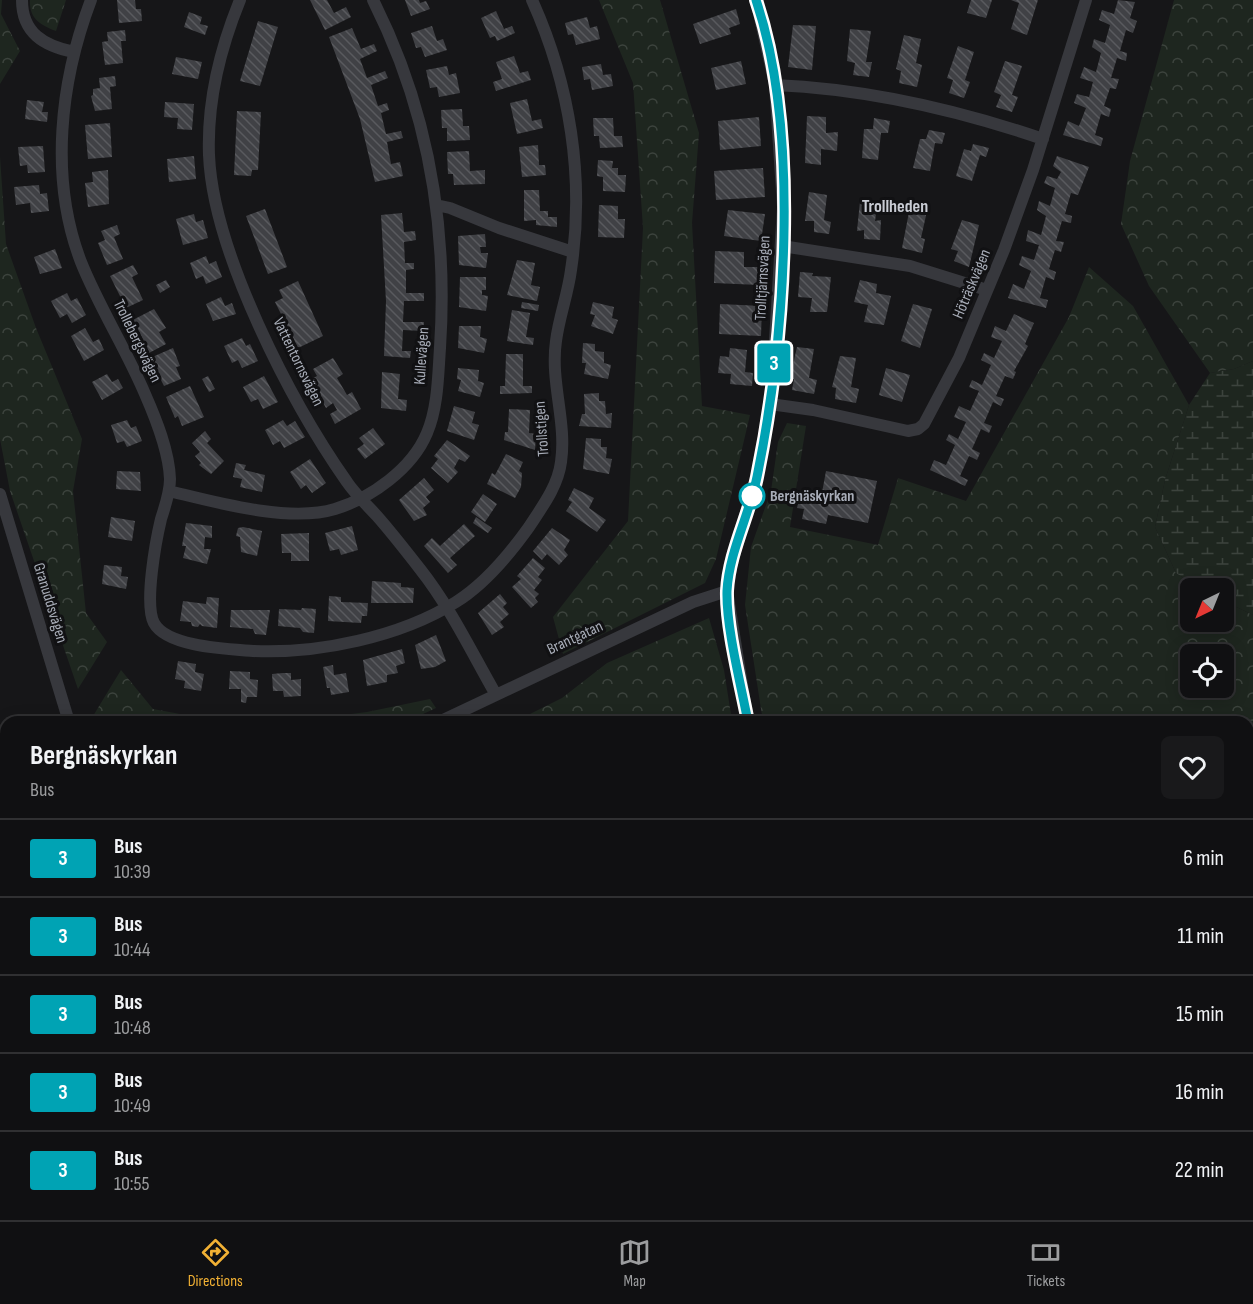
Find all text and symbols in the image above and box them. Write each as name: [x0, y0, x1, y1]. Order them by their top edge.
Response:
district label: Trollheden: [862, 196, 928, 217]
street label: Trolltjärnsvägen: [751, 235, 775, 321]
street label: Höträskvägen: [949, 246, 995, 322]
street label: Trollebergsvägen: [109, 297, 165, 385]
street label: Vattentornsvägen: [268, 315, 328, 409]
street label: Kullevägen: [411, 327, 433, 385]
line badge: 3: [754, 344, 794, 382]
text: 3: [769, 351, 779, 376]
street label: Trollstigen: [531, 401, 553, 457]
marker: Bergnäskyrkan: [739, 483, 765, 509]
place label: Bergnäskyrkan: [770, 487, 854, 506]
street label: Granuddsvägen: [29, 561, 71, 645]
north arrow: [1180, 578, 1234, 632]
map controls: [1180, 578, 1234, 698]
street label: Brantgatan: [544, 617, 606, 659]
button: locate: [1180, 644, 1234, 698]
button: heart: [1161, 736, 1224, 799]
text: Bergnäskyrkan: [30, 739, 178, 772]
text: Bus: [30, 778, 54, 802]
text: Bus: [114, 833, 143, 860]
text: 6 min: [1183, 845, 1224, 872]
text: 3: [58, 846, 68, 871]
text: 10:39: [114, 860, 151, 884]
text: Bus: [114, 911, 143, 938]
text: 11 min: [1177, 923, 1224, 950]
text: 3: [58, 924, 68, 949]
text: 10:44: [114, 938, 150, 962]
text: Bus: [114, 989, 143, 1016]
text: 15 min: [1176, 1001, 1224, 1028]
text: 3: [58, 1002, 68, 1027]
text: 10:48: [114, 1016, 151, 1040]
text: Bus: [114, 1067, 143, 1094]
text: 16 min: [1176, 1079, 1224, 1106]
text: 3: [58, 1080, 68, 1105]
text: 10:49: [114, 1094, 151, 1118]
text: Bus: [114, 1145, 143, 1172]
text: 22 min: [1175, 1157, 1224, 1184]
text: 3: [58, 1158, 68, 1183]
text: 10:55: [114, 1172, 150, 1196]
tab: Directions: [188, 1236, 243, 1291]
tab: Map: [618, 1236, 651, 1291]
tab: Tickets: [1027, 1236, 1065, 1291]

